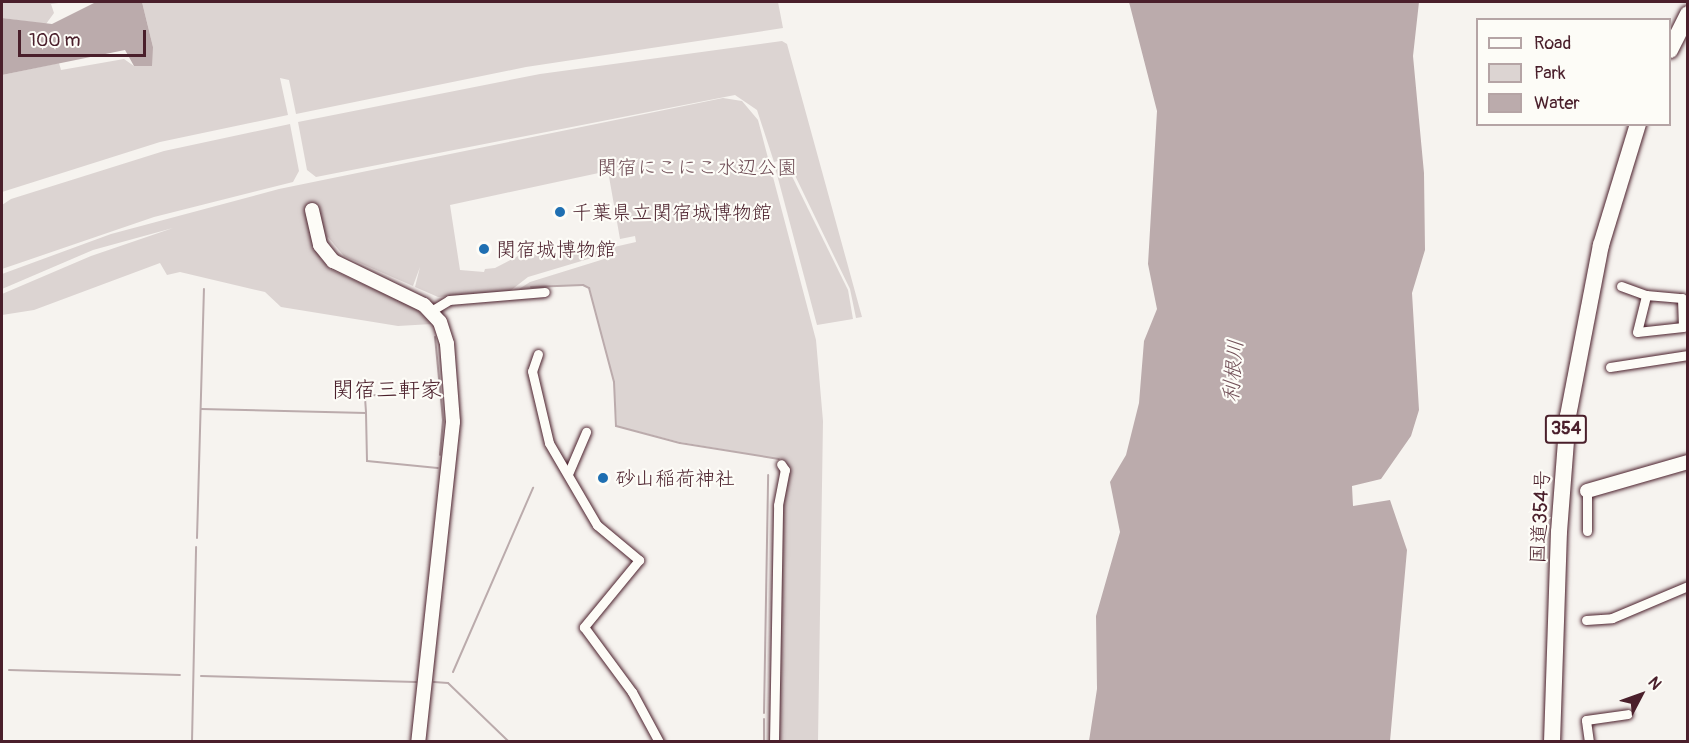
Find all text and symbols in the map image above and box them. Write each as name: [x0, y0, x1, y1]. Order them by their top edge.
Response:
scale bar: [21, 18, 148, 56]
legend: [1476, 18, 1671, 126]
text: 100 m: [29, 29, 81, 52]
text: Road: [1534, 32, 1571, 55]
text: Park: [1534, 62, 1566, 85]
text: Water: [1534, 92, 1580, 115]
park label: 関宿にこにこ水辺公園: [597, 155, 797, 179]
place label: 千葉県立関宿城博物館: [572, 200, 772, 224]
marker: 千葉県立関宿城博物館: [553, 205, 567, 219]
place label: 関宿城博物館: [496, 237, 616, 261]
marker: 関宿城博物館: [477, 242, 491, 256]
water label: 利根川: [1219, 339, 1249, 403]
district label: 関宿三軒家: [332, 378, 442, 404]
road number: 354: [1544, 414, 1588, 444]
place label: 砂山稲荷神社: [615, 466, 735, 490]
street label: 国道354号: [1526, 470, 1554, 564]
marker: 砂山稲荷神社: [596, 471, 610, 485]
north arrow: [1611, 665, 1671, 725]
text: N: [1643, 673, 1666, 694]

